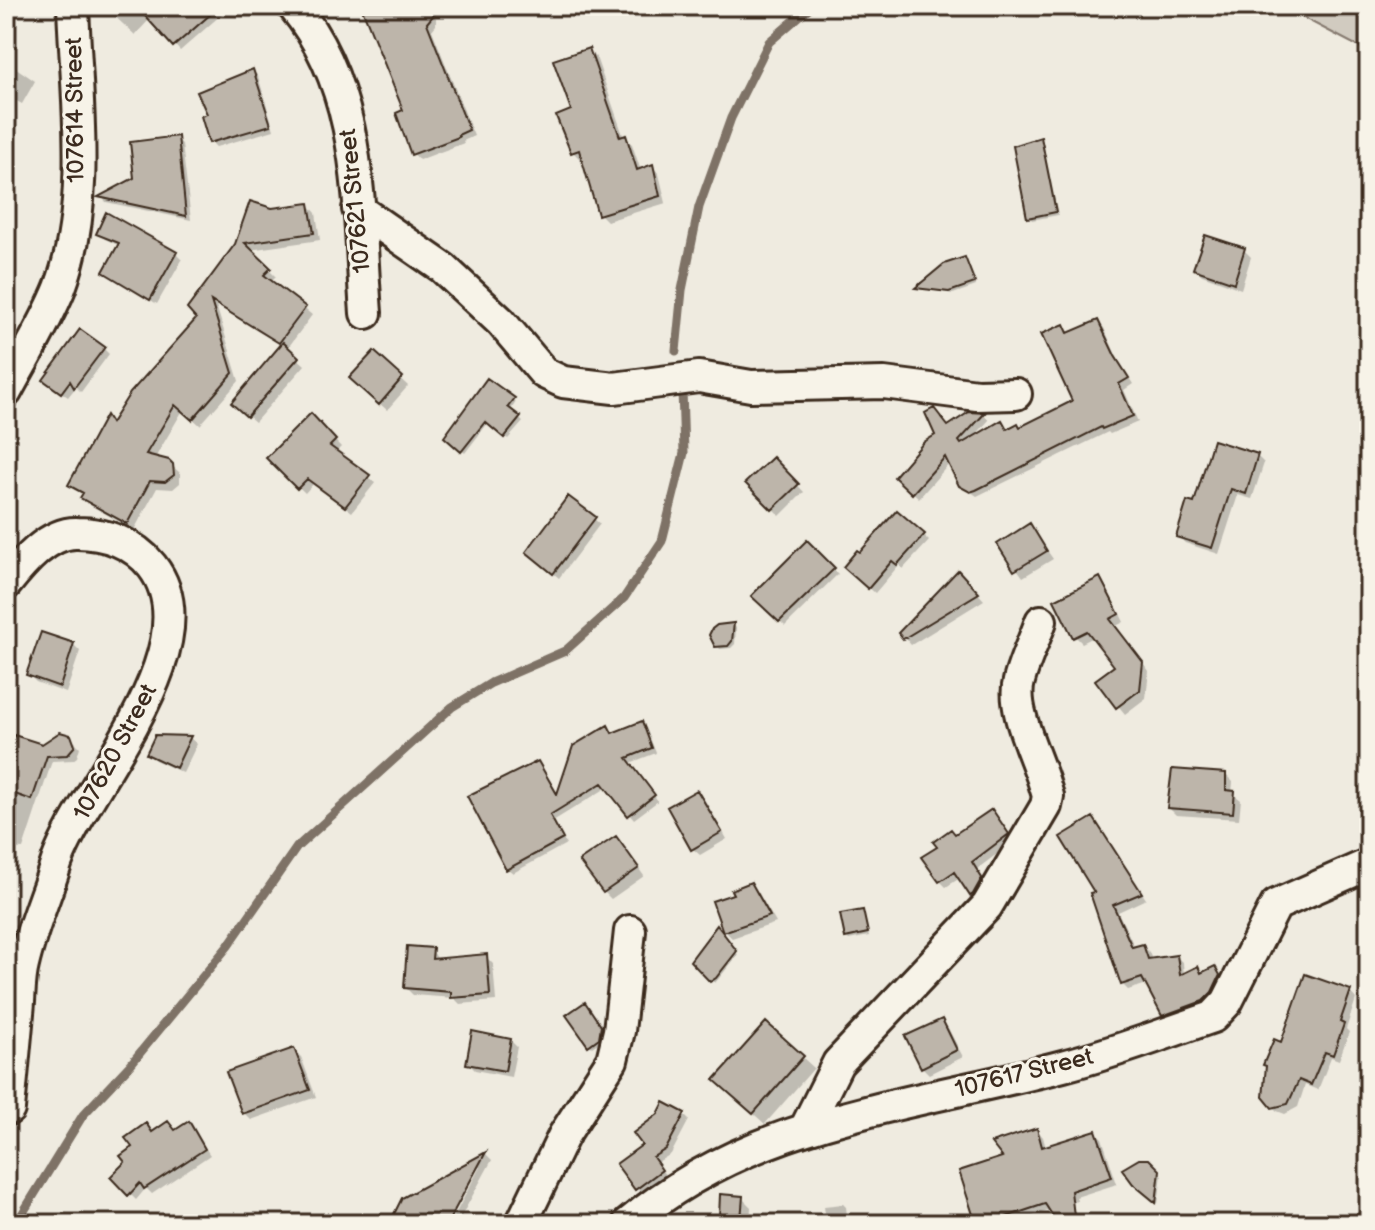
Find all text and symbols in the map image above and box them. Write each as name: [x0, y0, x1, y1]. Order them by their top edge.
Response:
street label: 107614 Street: [59, 36, 91, 183]
street label: 107621 Street: [333, 127, 377, 275]
street label: 107620 Street: [67, 678, 163, 825]
street label: 107617 Street: [952, 1042, 1097, 1104]

